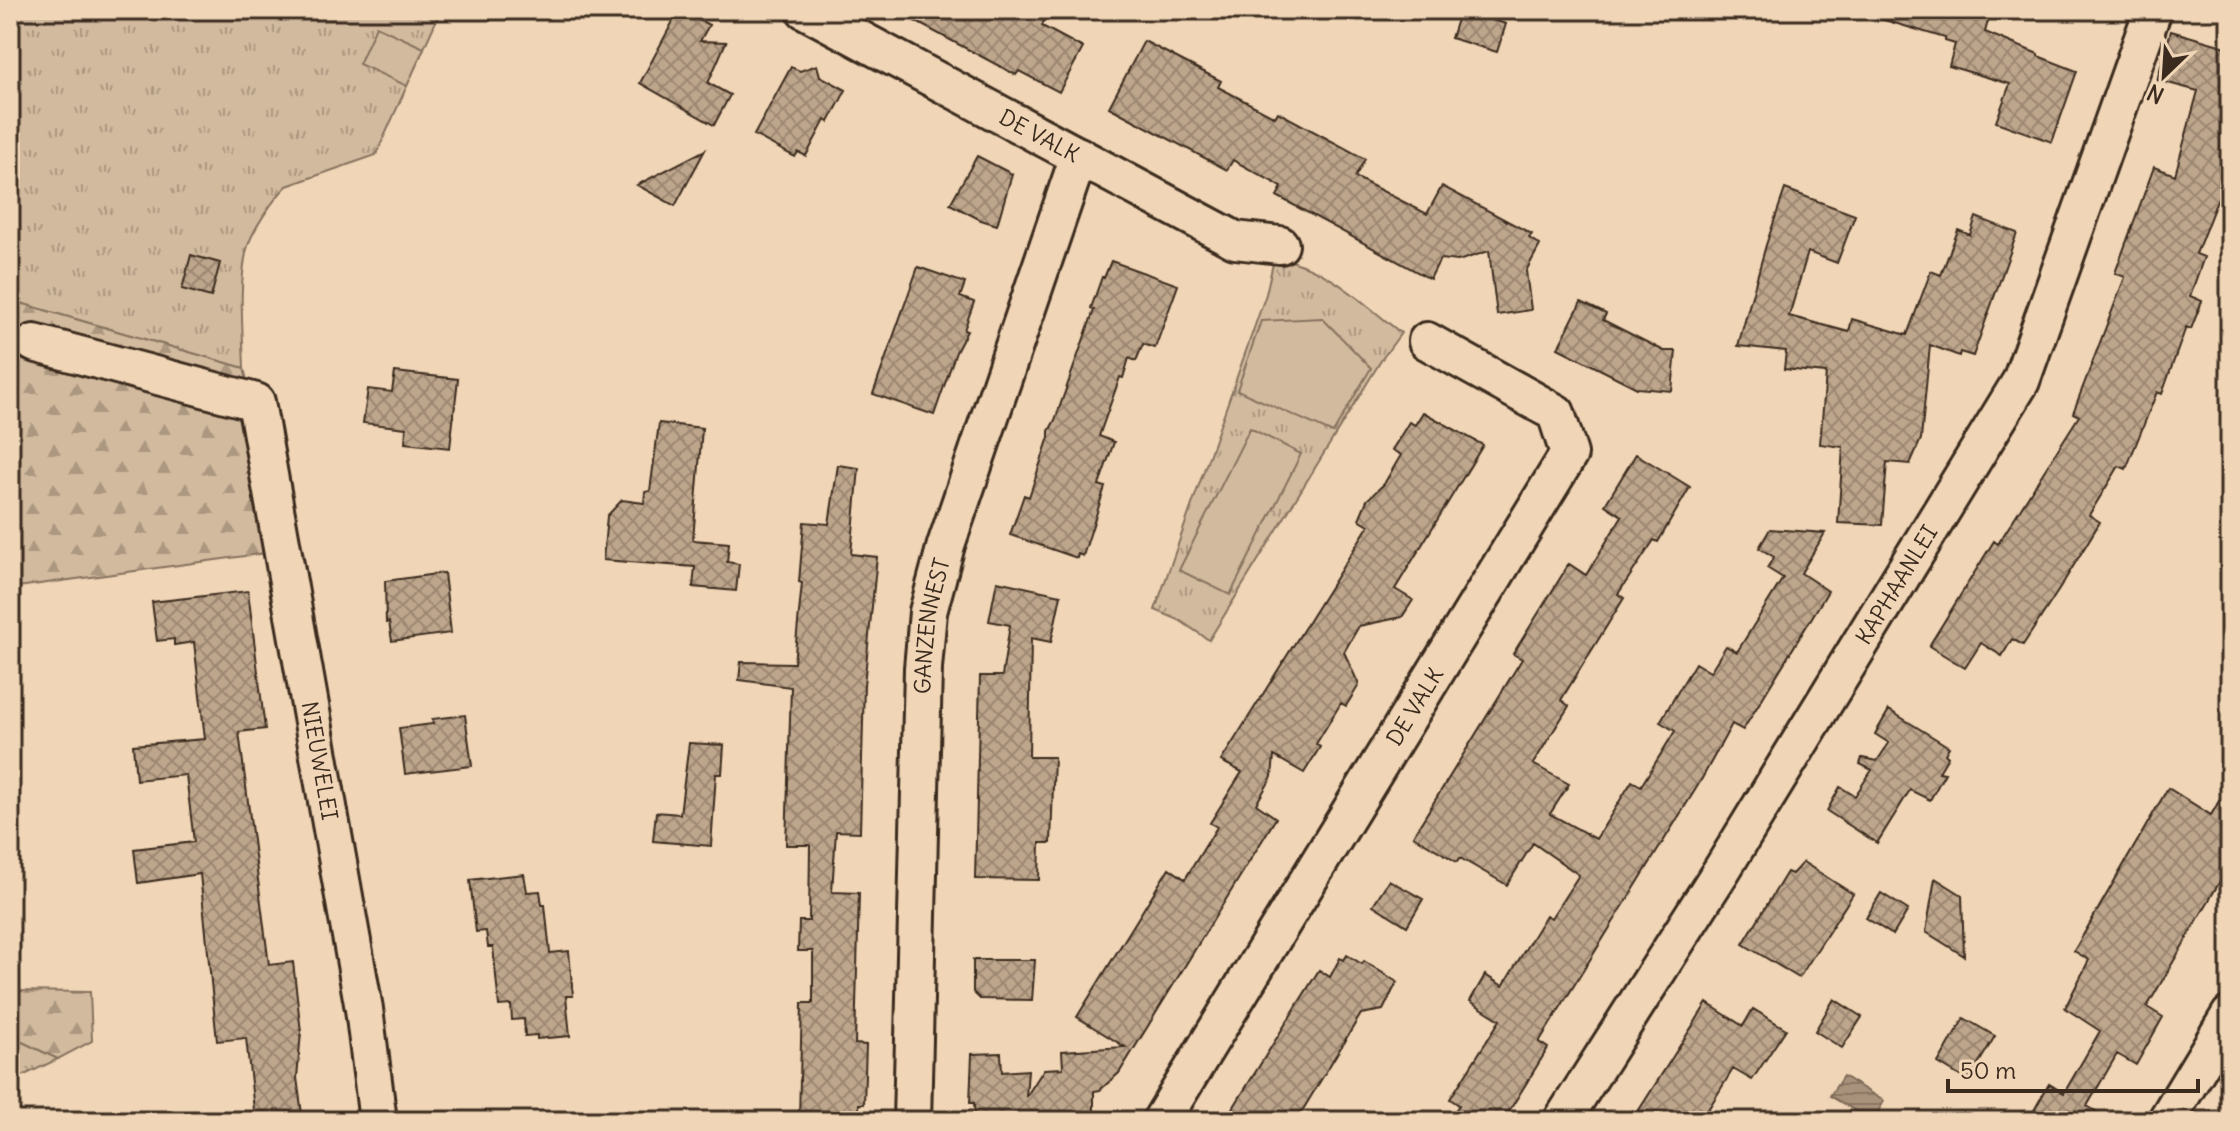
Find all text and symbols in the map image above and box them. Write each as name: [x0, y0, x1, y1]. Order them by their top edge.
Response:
north arrow: [2124, 36, 2204, 116]
text: N: [2143, 78, 2168, 110]
street label: DE VALK: [995, 103, 1085, 168]
street label: KAPHAANLEI: [1849, 520, 1943, 649]
street label: GANZENNEST: [908, 555, 956, 694]
street label: DE VALK: [1380, 662, 1449, 751]
street label: NIEUWELEI: [296, 699, 344, 822]
scale bar: [1948, 1043, 2198, 1093]
text: 50 m: [1960, 1055, 2016, 1085]

